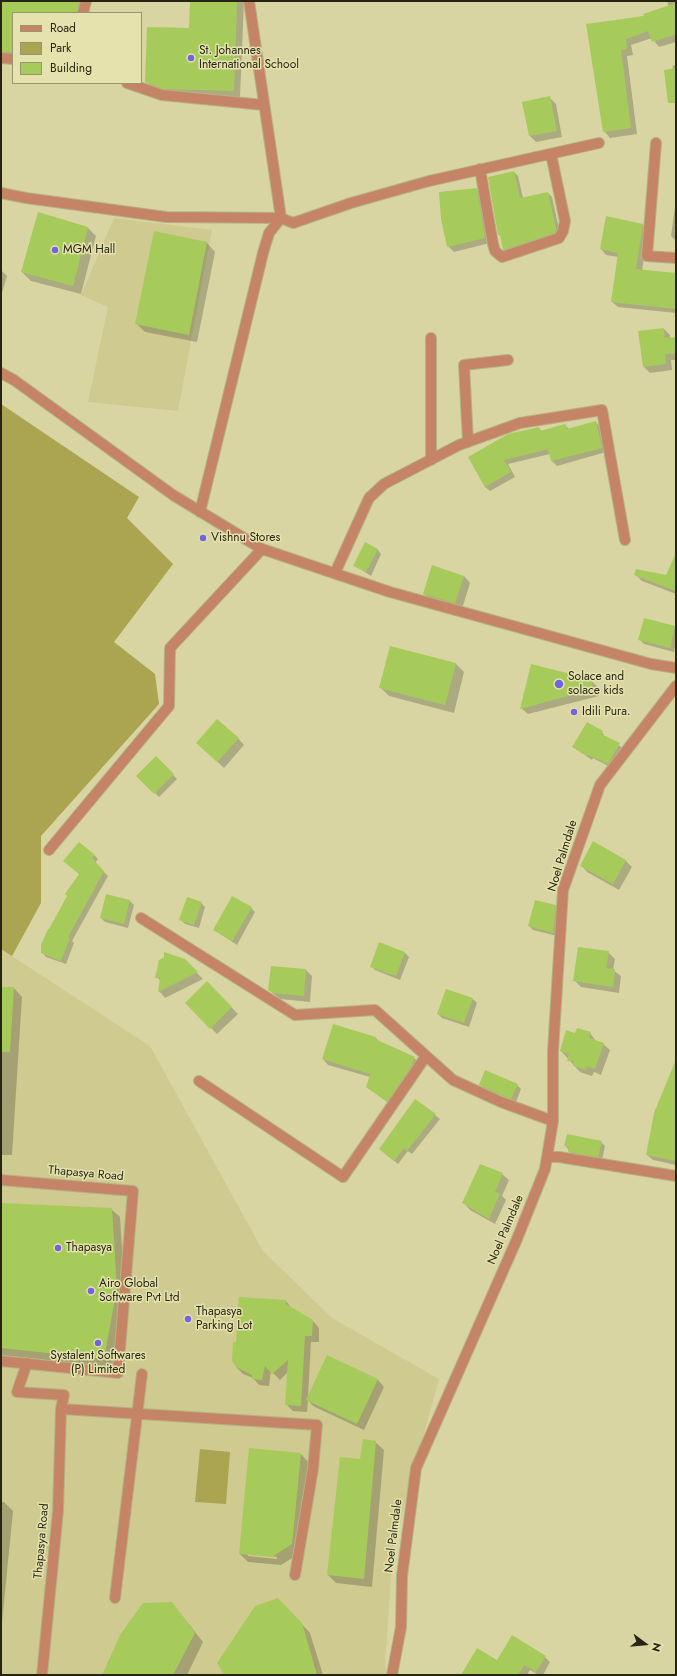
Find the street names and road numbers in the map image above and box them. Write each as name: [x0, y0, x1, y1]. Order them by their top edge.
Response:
street label: Noel Palmdale: [545, 818, 581, 894]
street label: Thapasya Road: [48, 1164, 124, 1184]
street label: Noel Palmdale: [485, 1193, 527, 1267]
street label: Noel Palmdale: [382, 1498, 406, 1574]
street label: Thapasya Road: [32, 1503, 52, 1579]

